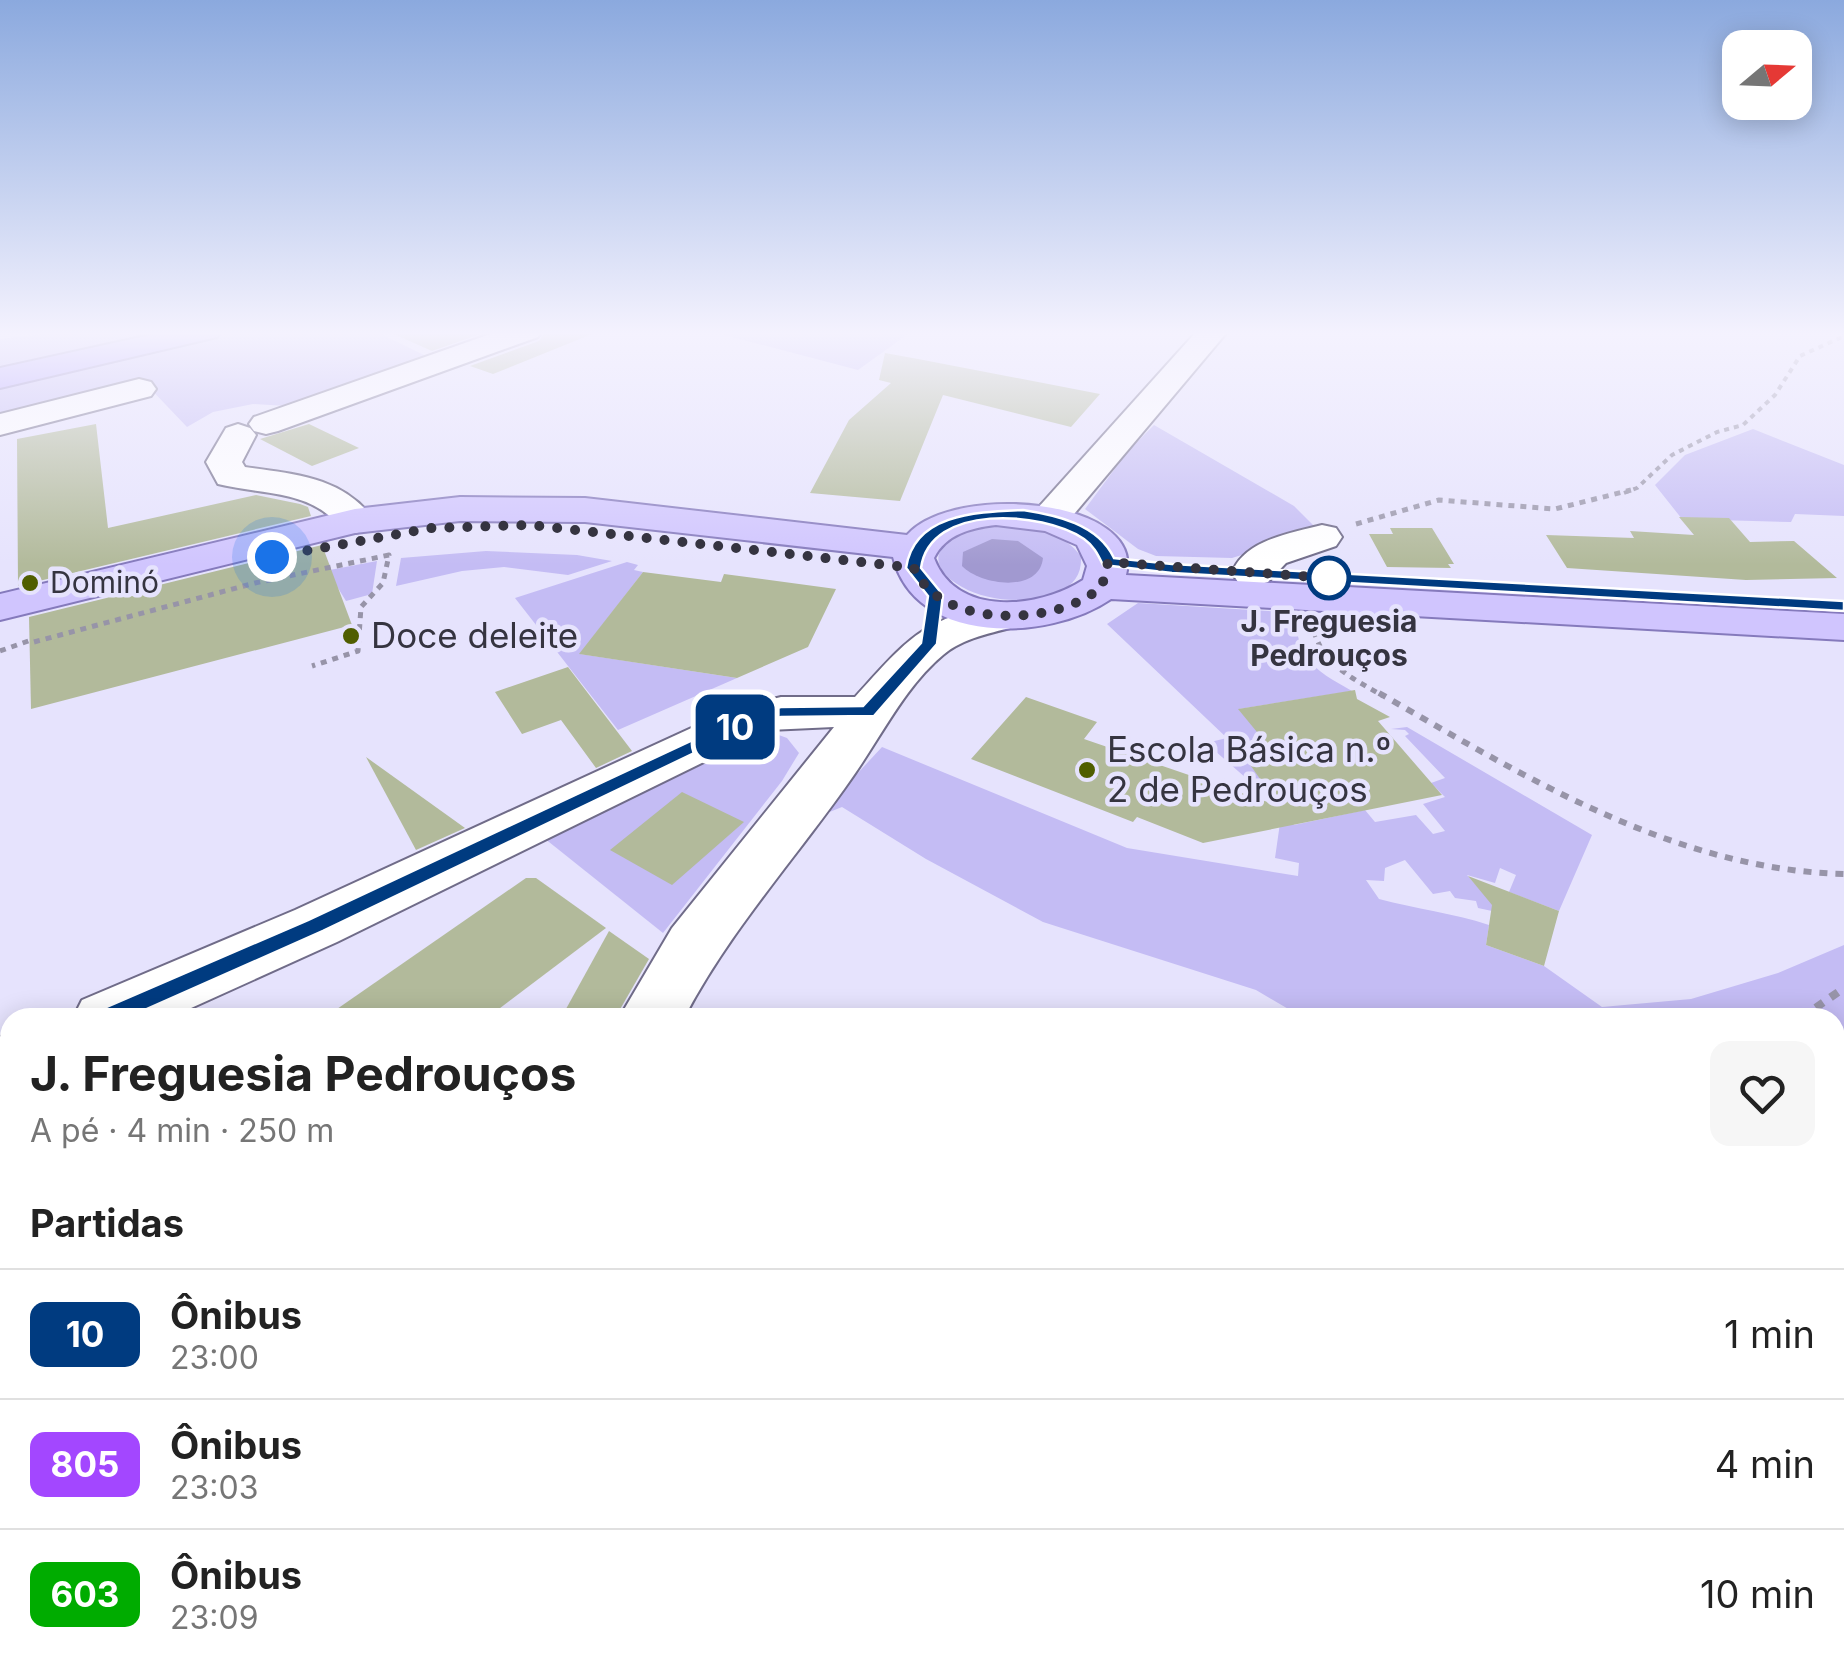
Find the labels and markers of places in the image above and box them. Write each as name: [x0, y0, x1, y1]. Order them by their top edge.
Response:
marker: J. Freguesia Pedrouços: [1308, 557, 1350, 599]
place label: Dominó: [50, 564, 159, 600]
marker: Dominó: [19, 572, 41, 594]
place label: J. Freguesia Pedrouços: [1241, 603, 1417, 673]
place label: Doce deleite: [371, 614, 578, 656]
marker: Doce deleite: [340, 625, 362, 647]
place label: Escola Básica n.º 2 de Pedrouços: [1107, 728, 1391, 810]
marker: Escola Básica n.º 2 de Pedrouços: [1076, 759, 1098, 781]

